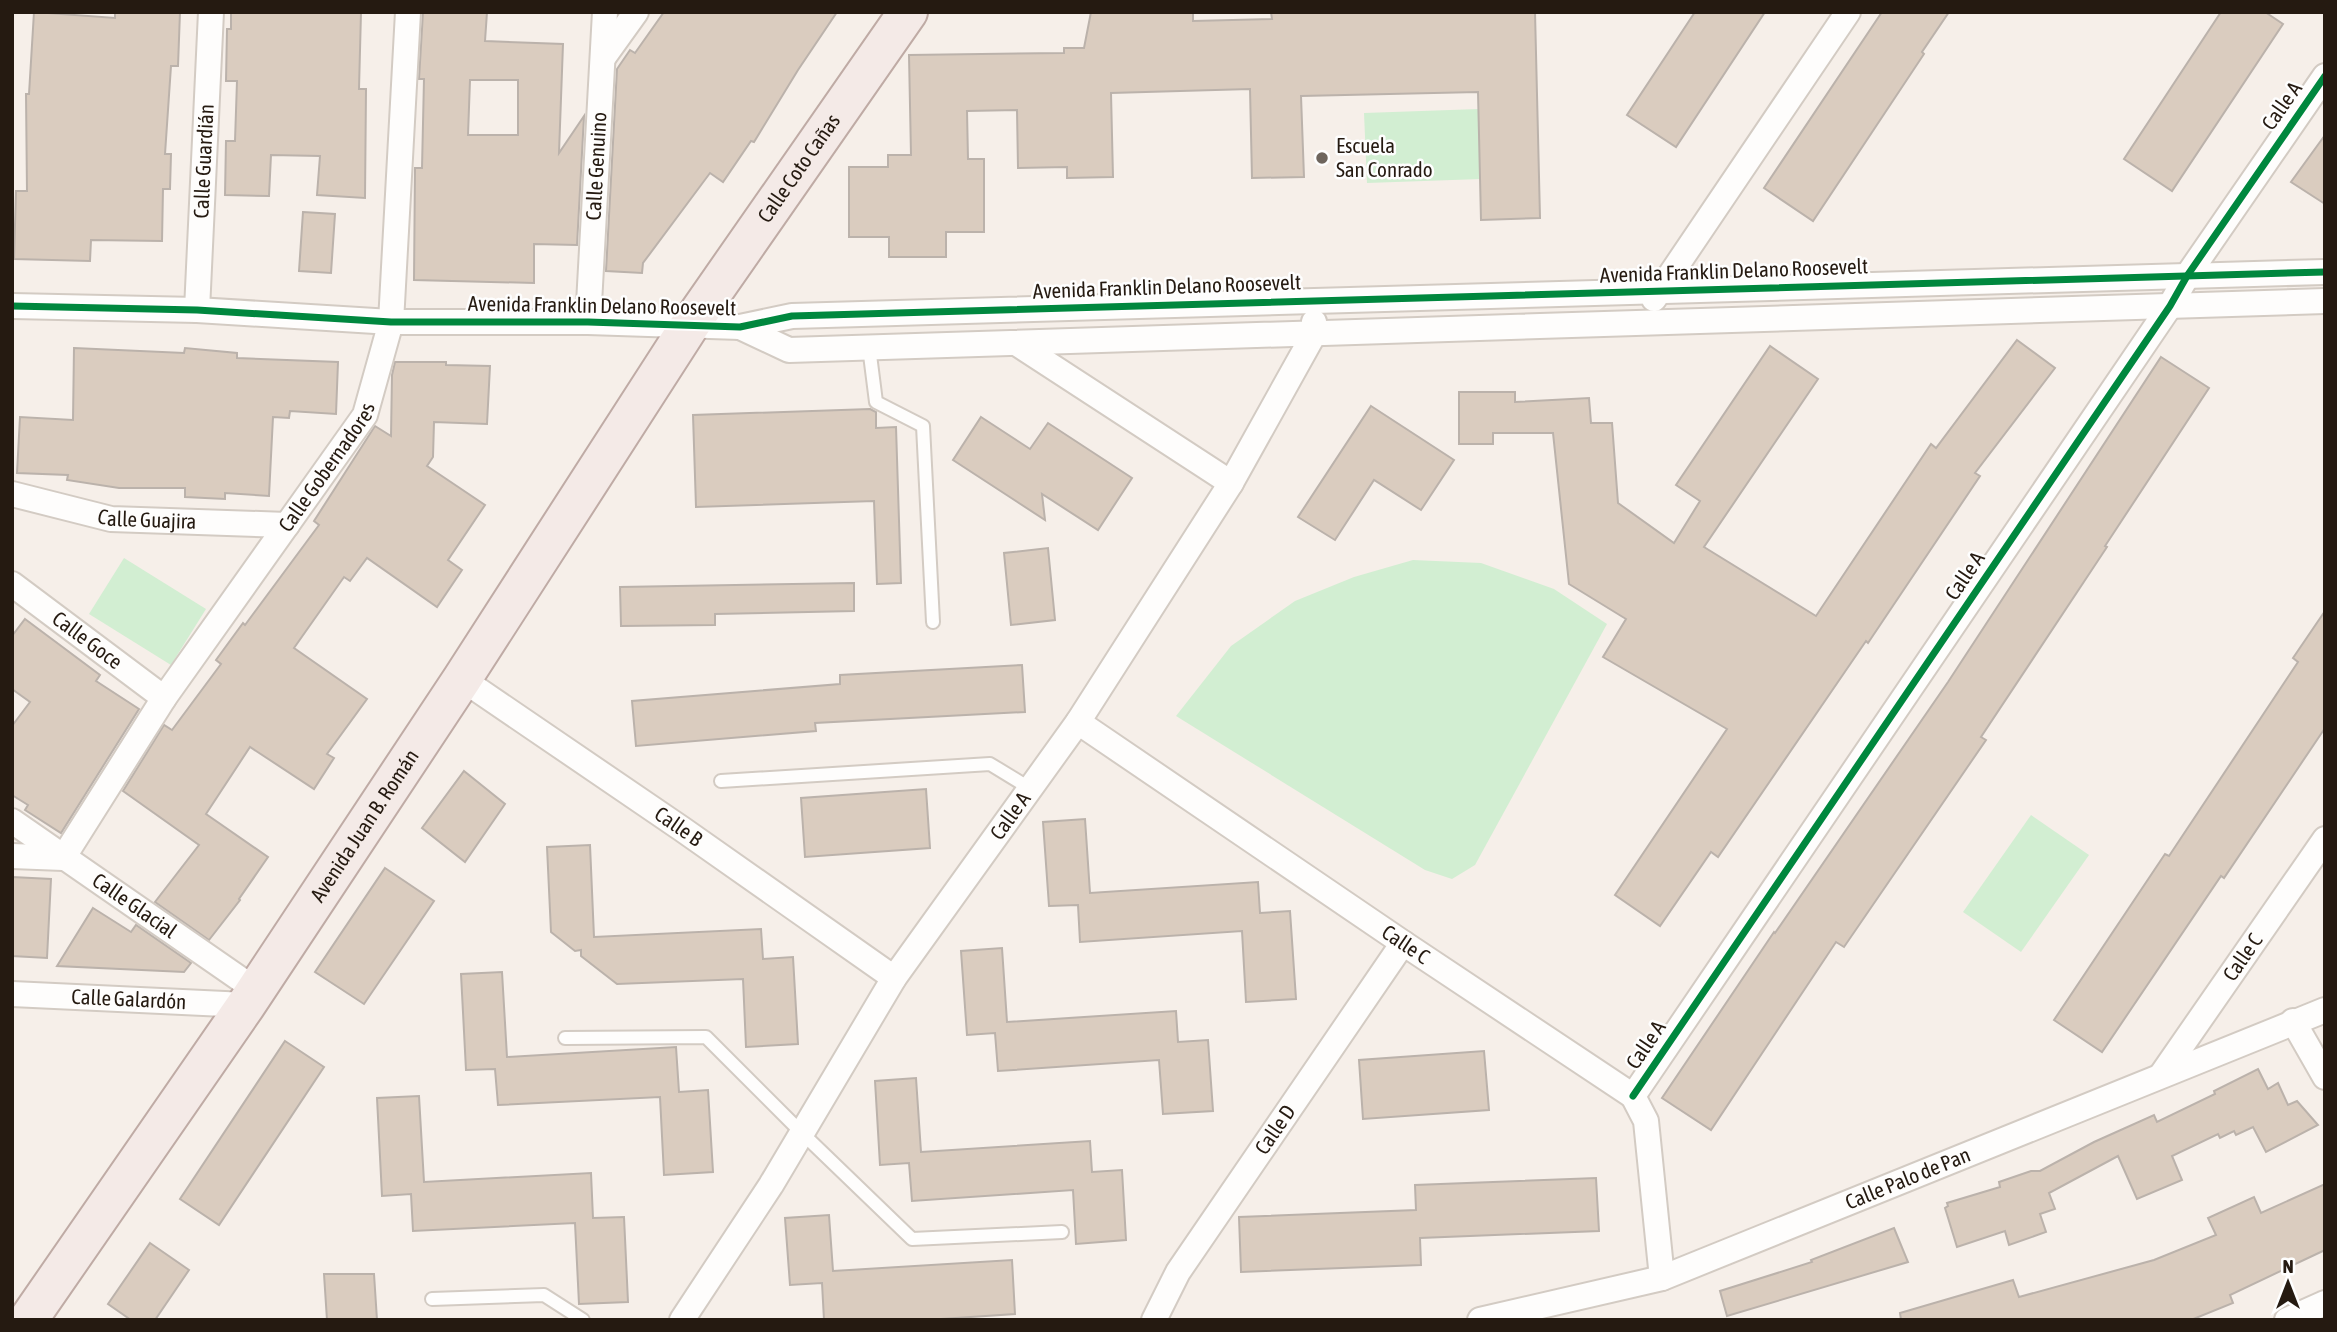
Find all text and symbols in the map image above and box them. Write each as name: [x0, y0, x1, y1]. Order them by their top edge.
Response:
street label: Calle A: [2256, 76, 2307, 134]
street label: Calle Guardián: [188, 103, 218, 219]
street label: Calle Coto Cañas: [752, 109, 844, 227]
street label: Calle Genuino: [581, 111, 610, 221]
place label: Escuela San Conrado: [1336, 133, 1433, 181]
marker: Escuela San Conrado: [1314, 150, 1330, 166]
street label: Avenida Franklin Delano Roosevelt: [1599, 253, 1869, 287]
street label: Avenida Franklin Delano Roosevelt: [1032, 269, 1302, 303]
street label: Avenida Franklin Delano Roosevelt: [468, 291, 736, 319]
street label: Calle Gobernadores: [273, 400, 379, 536]
street label: Calle Guajira: [95, 503, 197, 533]
street label: Calle A: [1939, 546, 1989, 604]
street label: Calle Goce: [48, 606, 127, 673]
street label: Avenida Juan B. Román: [305, 745, 423, 906]
street label: Calle A: [984, 786, 1035, 844]
street label: Calle B: [651, 801, 708, 851]
street label: Calle Glacial: [88, 868, 182, 943]
street label: Calle C: [1378, 919, 1435, 969]
street label: Calle C: [2217, 928, 2267, 985]
street label: Calle Galardón: [71, 984, 187, 1013]
street label: Calle A: [1620, 1015, 1670, 1073]
street label: Calle D: [1249, 1100, 1300, 1158]
street label: Calle Palo de Pan: [1842, 1142, 1973, 1214]
north arrow: [2253, 1248, 2323, 1318]
text: N: [2282, 1255, 2294, 1277]

